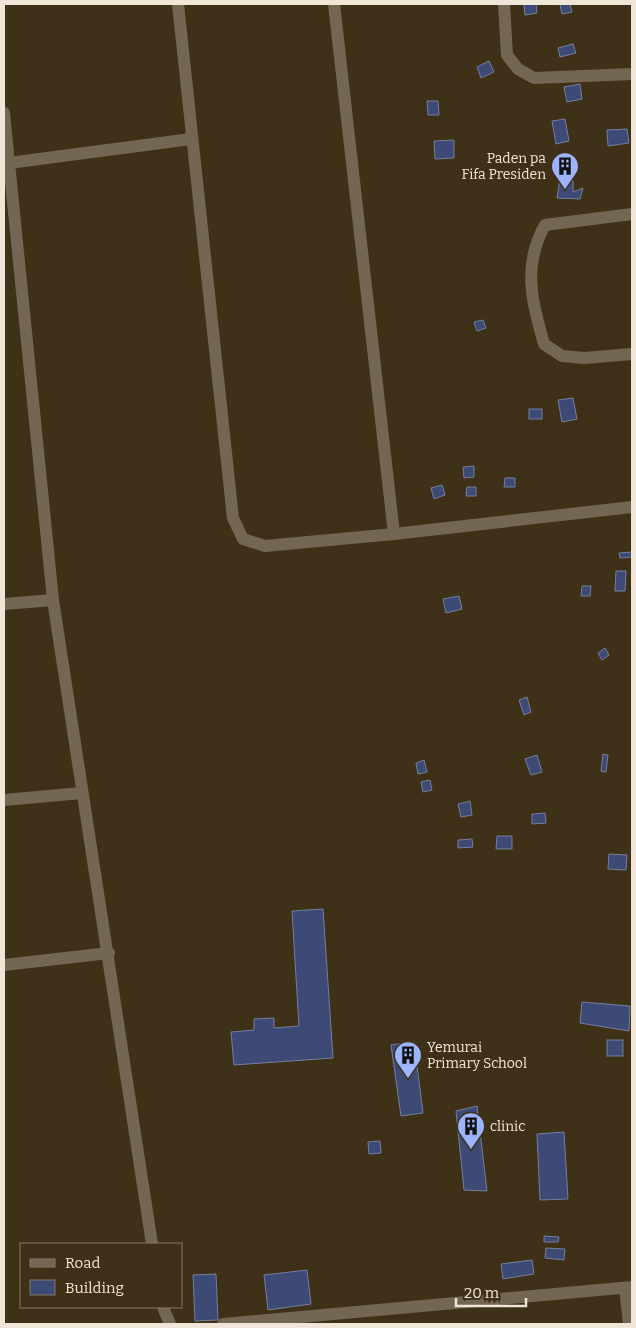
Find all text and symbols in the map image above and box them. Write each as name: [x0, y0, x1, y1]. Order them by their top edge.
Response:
place label: Paden pa Fifa Presiden: [462, 150, 546, 183]
building icon: Paden pa Fifa Presiden: [550, 151, 580, 190]
place label: Yemurai Primary School: [427, 1039, 527, 1072]
building icon: Yemurai Primary School: [393, 1040, 423, 1079]
building icon: clinic: [456, 1111, 486, 1150]
place label: clinic: [490, 1118, 525, 1135]
legend: [20, 1243, 182, 1308]
text: Road: [65, 1254, 100, 1272]
scale bar: [456, 1276, 526, 1308]
text: Building: [65, 1279, 124, 1297]
text: 20 m: [464, 1284, 500, 1302]

